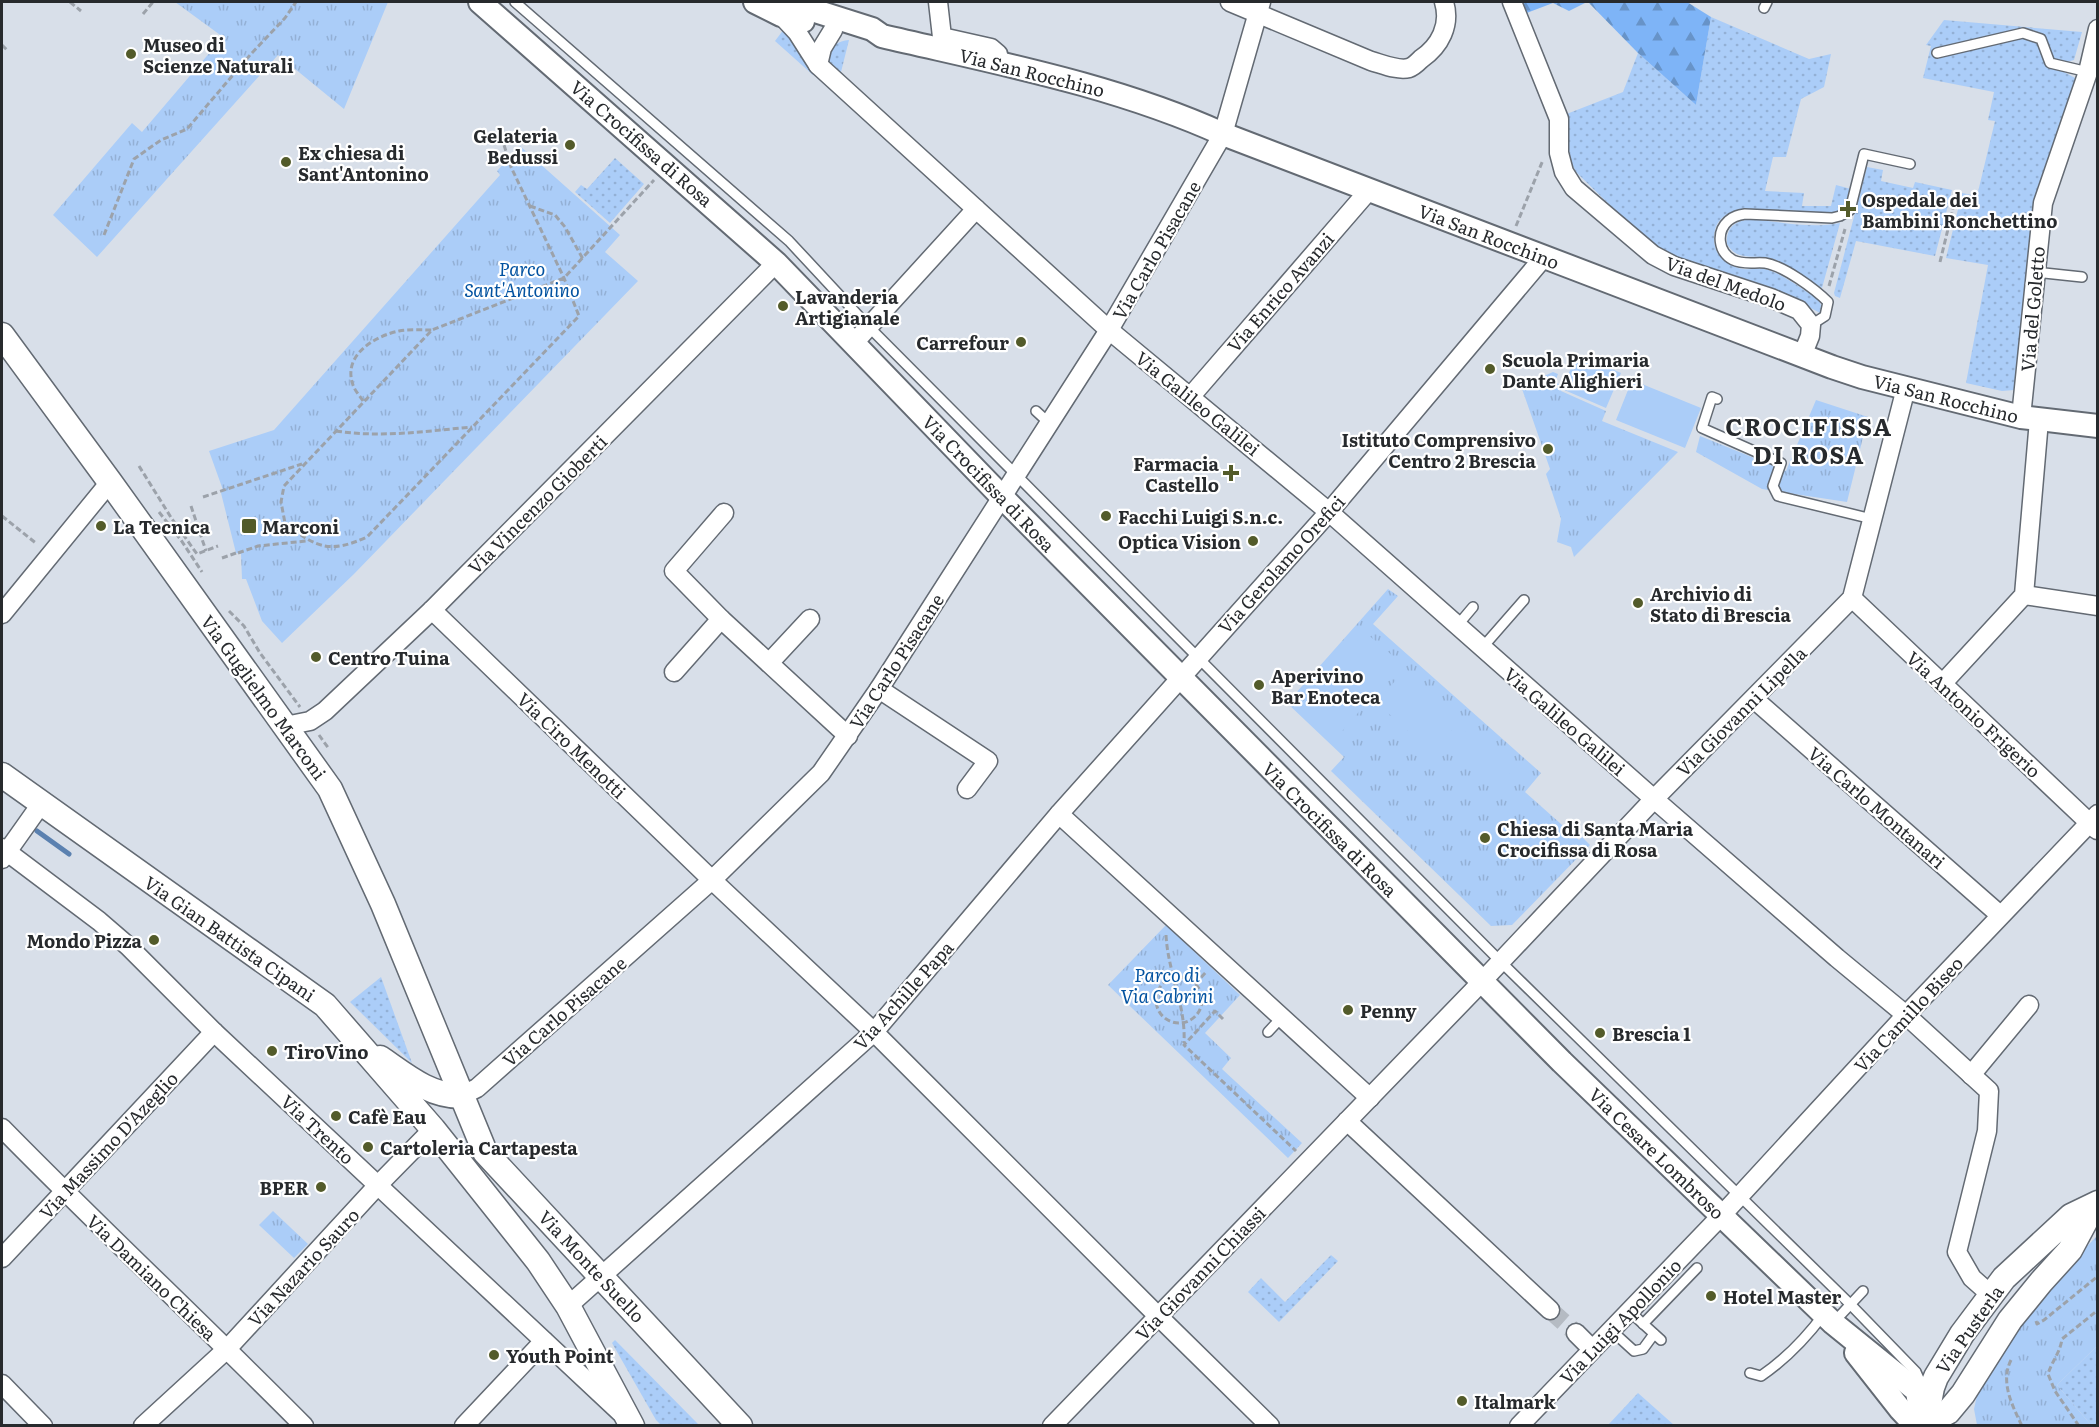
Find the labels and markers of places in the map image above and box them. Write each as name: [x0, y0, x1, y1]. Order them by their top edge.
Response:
place label: Museo di Scienze Naturali: [143, 31, 294, 79]
marker: Museo di Scienze Naturali: [124, 47, 138, 61]
place label: Gelateria Bedussi: [473, 122, 559, 170]
marker: Gelateria Bedussi: [563, 138, 577, 152]
place label: Ex chiesa di Sant'Antonino: [298, 139, 429, 187]
marker: Ex chiesa di Sant'Antonino: [279, 155, 293, 169]
place label: Ospedale dei Bambini Ronchettino: [1862, 186, 2057, 234]
marker: Ospedale dei Bambini Ronchettino: [1839, 200, 1857, 218]
place label: Lavanderia Artigianale: [795, 283, 900, 331]
marker: Lavanderia Artigianale: [776, 299, 790, 313]
place label: Carrefour: [916, 329, 1009, 356]
marker: Carrefour: [1014, 335, 1028, 349]
place label: Scuola Primaria Dante Alighieri: [1502, 346, 1650, 394]
marker: Scuola Primaria Dante Alighieri: [1483, 362, 1497, 376]
place label: Istituto Comprensivo Centro 2 Brescia: [1342, 426, 1537, 474]
marker: Istituto Comprensivo Centro 2 Brescia: [1541, 442, 1555, 456]
place label: Farmacia Castello: [1133, 450, 1220, 498]
marker: Farmacia Castello: [1224, 466, 1238, 480]
place label: Facchi Luigi S.n.c.: [1118, 503, 1283, 530]
marker: Facchi Luigi S.n.c.: [1099, 509, 1113, 523]
place label: La Tecnica: [113, 513, 211, 540]
place label: Marconi: [262, 513, 340, 540]
marker: Marconi: [240, 517, 258, 535]
marker: La Tecnica: [94, 519, 108, 533]
place label: Optica Vision: [1118, 528, 1241, 555]
marker: Optica Vision: [1246, 534, 1260, 548]
place label: Archivio di Stato di Brescia: [1650, 580, 1792, 628]
marker: Archivio di Stato di Brescia: [1631, 596, 1645, 610]
place label: Centro Tuina: [328, 644, 450, 671]
marker: Centro Tuina: [309, 650, 323, 664]
place label: Aperivino Bar Enoteca: [1271, 662, 1381, 710]
marker: Aperivino Bar Enoteca: [1252, 678, 1266, 692]
place label: Chiesa di Santa Maria Crocifissa di Rosa: [1497, 815, 1694, 863]
marker: Chiesa di Santa Maria Crocifissa di Rosa: [1478, 831, 1492, 845]
place label: Mondo Pizza: [26, 927, 143, 954]
marker: Mondo Pizza: [147, 933, 161, 947]
place label: Penny: [1360, 997, 1417, 1024]
marker: Penny: [1341, 1003, 1355, 1017]
place label: Brescia 1: [1612, 1020, 1691, 1047]
marker: Brescia 1: [1593, 1026, 1607, 1040]
place label: TiroVino: [284, 1038, 368, 1065]
marker: TiroVino: [265, 1044, 279, 1058]
place label: Cafè Eau: [348, 1103, 426, 1130]
marker: Cafè Eau: [329, 1109, 343, 1123]
place label: Cartoleria Cartapesta: [380, 1134, 578, 1161]
marker: Cartoleria Cartapesta: [361, 1140, 375, 1154]
place label: BPER: [259, 1174, 310, 1201]
marker: BPER: [314, 1180, 328, 1194]
place label: Hotel Master: [1723, 1283, 1841, 1310]
marker: Hotel Master: [1704, 1289, 1718, 1303]
place label: Youth Point: [506, 1342, 614, 1369]
marker: Youth Point: [487, 1348, 501, 1362]
place label: Italmark: [1474, 1388, 1556, 1415]
marker: Italmark: [1455, 1394, 1469, 1408]

